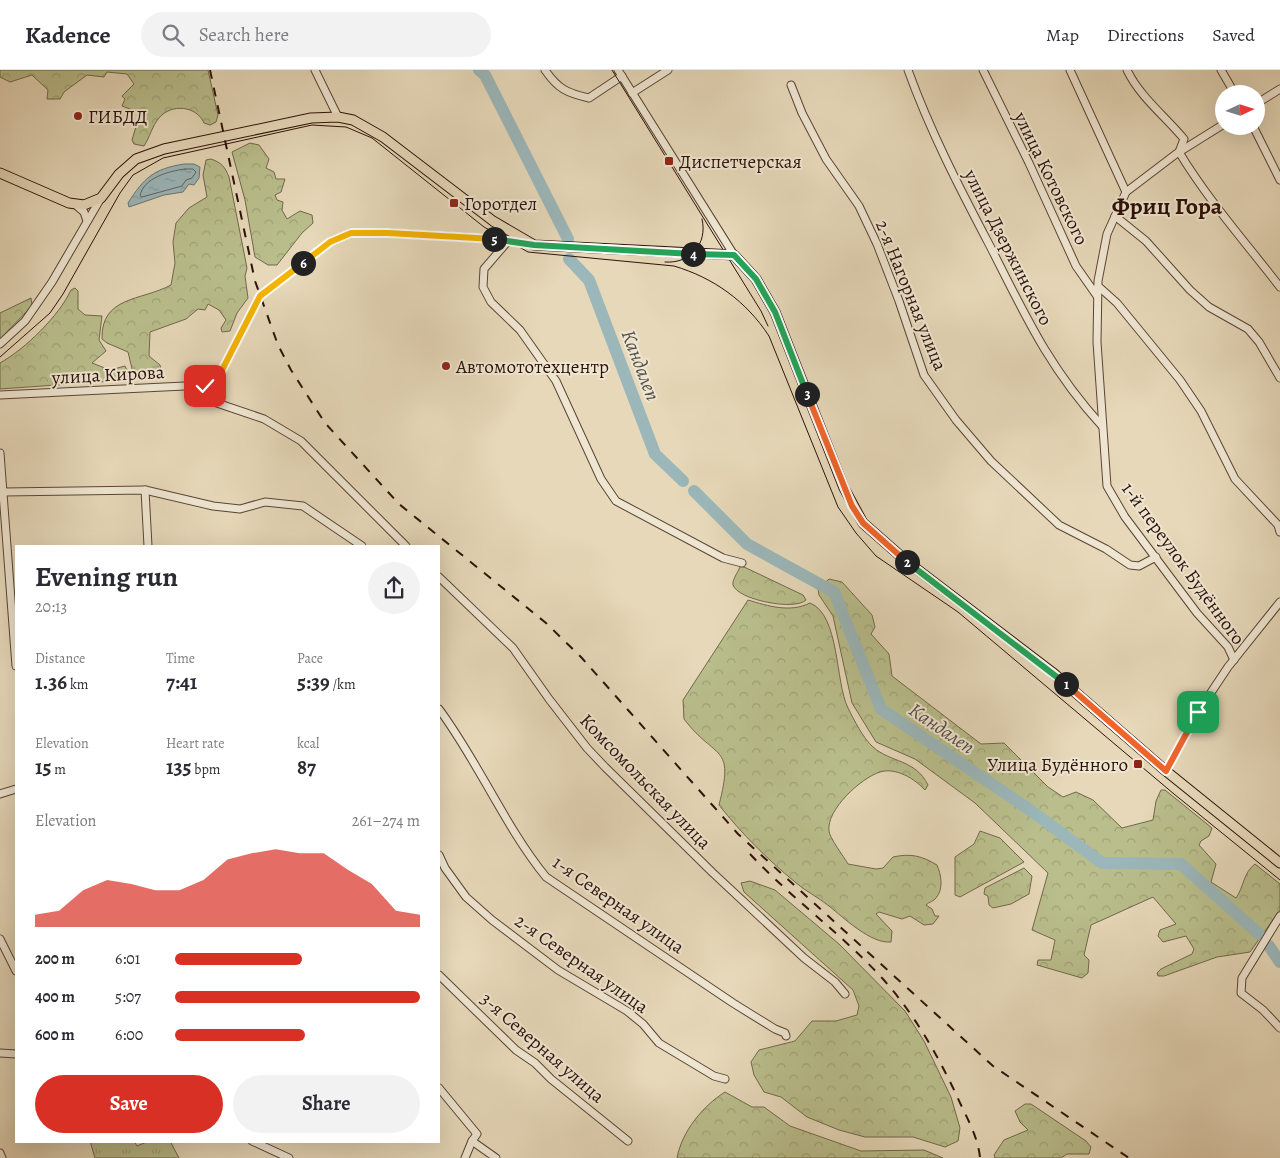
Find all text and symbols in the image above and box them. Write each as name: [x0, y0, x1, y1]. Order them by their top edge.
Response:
search box: [141, 12, 491, 57]
text: Kadence: [25, 19, 111, 51]
icon: search: [159, 21, 187, 49]
text: Search here: [199, 22, 289, 48]
text: Map: [1046, 23, 1079, 47]
text: Directions: [1107, 23, 1184, 47]
text: Saved: [1212, 23, 1255, 47]
north arrow: [1215, 85, 1265, 135]
map controls: [1215, 85, 1265, 135]
place label: ГИБДД: [88, 104, 147, 130]
street label: улица Котовского: [1007, 107, 1095, 249]
marker: ГИБДД: [72, 110, 84, 122]
place label: Диспетчерская: [679, 149, 802, 175]
marker: Диспетчерская: [663, 155, 675, 167]
street label: улица Дзержинского: [957, 164, 1059, 330]
district label: Фриц Гора: [1112, 190, 1223, 222]
place label: Горотдел: [464, 191, 537, 217]
marker: Горотдел: [448, 197, 460, 209]
street label: 2-я Нагорная улица: [869, 216, 953, 375]
pin: 5: [482, 226, 506, 252]
text: 5: [492, 230, 497, 249]
pin: 4: [680, 242, 706, 266]
text: 4: [690, 245, 697, 264]
pin: 6: [290, 250, 316, 276]
text: 6: [300, 254, 307, 273]
water label: Кандалеп: [615, 326, 666, 405]
place label: Автомототехцентр: [455, 354, 609, 380]
street label: улица Кирова: [50, 359, 165, 391]
marker: Автомототехцентр: [440, 360, 452, 372]
pin: [184, 365, 226, 407]
icon: check: [191, 372, 219, 400]
pin: 3: [794, 382, 820, 406]
text: 3: [804, 385, 811, 404]
street label: 1-й переулок Будённого: [1115, 477, 1251, 650]
pin: 2: [894, 550, 920, 574]
text: 2: [904, 553, 911, 572]
text: Evening run: [35, 558, 178, 596]
button: share: [368, 562, 420, 614]
text: 20:13: [35, 596, 67, 618]
text: Distance: [35, 649, 85, 668]
text: Time: [166, 649, 195, 668]
text: Pace: [297, 649, 323, 668]
text: 1.36: [35, 668, 67, 696]
text: 7:41: [166, 668, 197, 696]
text: 5:39: [297, 668, 330, 696]
pin: 1: [1054, 672, 1078, 696]
text: km: [67, 675, 89, 694]
text: /km: [330, 675, 356, 694]
text: 1: [1064, 675, 1069, 694]
pin: [1177, 691, 1219, 733]
water label: Кандалеп: [903, 697, 980, 760]
icon: arrive: [1184, 698, 1212, 726]
street label: Комсомольская улица: [574, 708, 717, 855]
text: Elevation: [35, 734, 89, 753]
text: Heart rate: [166, 734, 224, 753]
text: kcal: [297, 734, 319, 753]
place label: Улица Будённого: [987, 752, 1128, 778]
text: 15: [35, 753, 52, 781]
text: 135: [166, 753, 192, 781]
text: 87: [297, 753, 316, 781]
marker: Улица Будённого: [1132, 758, 1144, 770]
text: m: [52, 760, 66, 779]
text: bpm: [192, 760, 220, 779]
text: Elevation: [35, 810, 96, 832]
text: 261–274 m: [352, 810, 420, 832]
street label: 1-я Северная улица: [547, 850, 690, 960]
street label: 2-я Северная улица: [509, 908, 654, 1020]
text: 200 m: [35, 948, 75, 970]
text: 6:01: [115, 948, 140, 970]
text: 400 m: [35, 986, 75, 1008]
text: 5:07: [115, 986, 141, 1008]
street label: 3-я Северная улица: [475, 987, 610, 1109]
text: 600 m: [35, 1024, 75, 1046]
text: 6:00: [115, 1024, 143, 1046]
button: Save: [35, 1075, 223, 1133]
button: Share: [233, 1075, 420, 1133]

